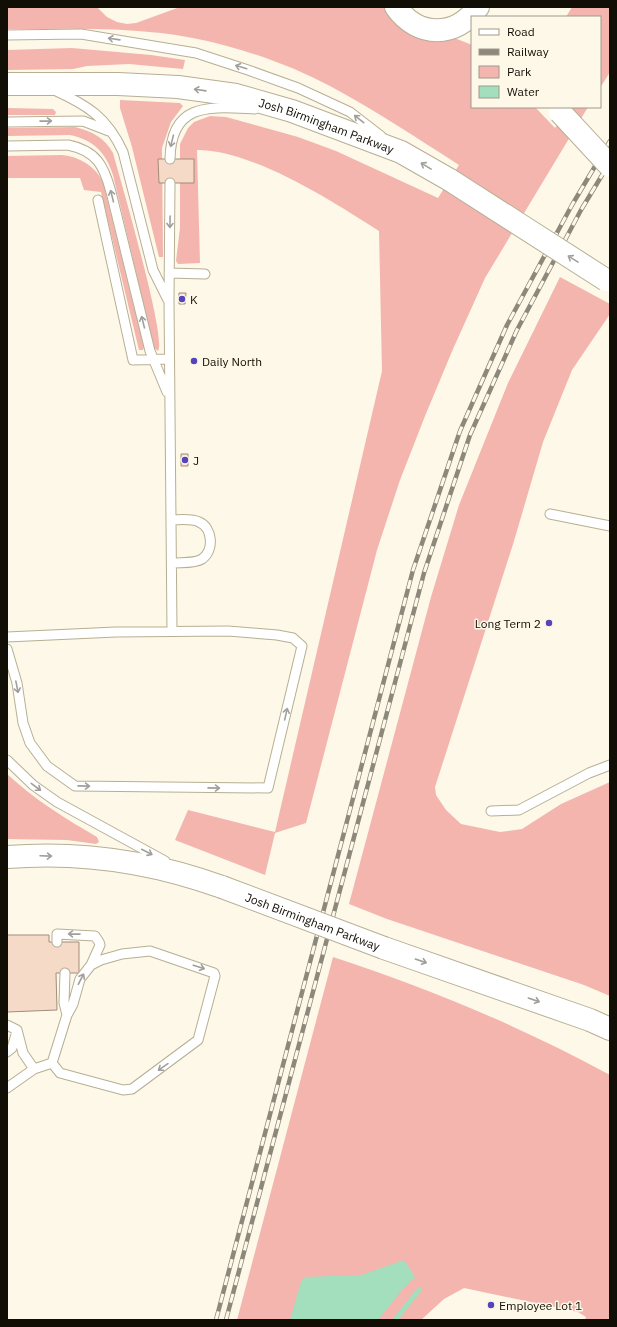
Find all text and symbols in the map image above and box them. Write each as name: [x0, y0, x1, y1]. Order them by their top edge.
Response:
legend: [471, 16, 601, 108]
text: Road: [507, 24, 535, 39]
one-way arrow: [108, 35, 121, 43]
text: Railway: [507, 44, 549, 59]
one-way arrow: [234, 63, 247, 70]
text: Park: [507, 64, 532, 79]
text: Water: [507, 84, 540, 99]
one-way arrow: [194, 86, 207, 94]
street label: Josh Birmingham Parkway: [257, 94, 396, 156]
one-way arrow: [354, 115, 365, 124]
one-way arrow: [39, 117, 52, 125]
one-way arrow: [167, 134, 175, 147]
one-way arrow: [420, 162, 432, 170]
one-way arrow: [108, 189, 115, 202]
one-way arrow: [166, 215, 174, 228]
one-way arrow: [568, 255, 579, 263]
place label: K: [190, 292, 198, 307]
marker: K: [177, 294, 187, 304]
one-way arrow: [138, 316, 146, 329]
place label: Daily North: [202, 354, 262, 369]
marker: Daily North: [189, 356, 199, 366]
place label: J: [193, 453, 199, 468]
marker: J: [180, 455, 190, 465]
place label: Long Term 2: [475, 616, 541, 631]
marker: Long Term 2: [544, 618, 554, 628]
one-way arrow: [13, 680, 21, 693]
one-way arrow: [283, 708, 290, 721]
one-way arrow: [30, 782, 41, 791]
one-way arrow: [77, 782, 90, 790]
one-way arrow: [207, 784, 220, 792]
one-way arrow: [141, 849, 153, 857]
one-way arrow: [39, 852, 52, 860]
street label: Josh Birmingham Parkway: [243, 889, 382, 953]
one-way arrow: [68, 931, 81, 938]
one-way arrow: [414, 958, 427, 965]
one-way arrow: [193, 963, 205, 971]
one-way arrow: [78, 973, 85, 985]
one-way arrow: [528, 997, 541, 1004]
one-way arrow: [158, 1063, 169, 1071]
place label: Employee Lot 1: [499, 1298, 582, 1313]
marker: Employee Lot 1: [486, 1300, 496, 1310]

